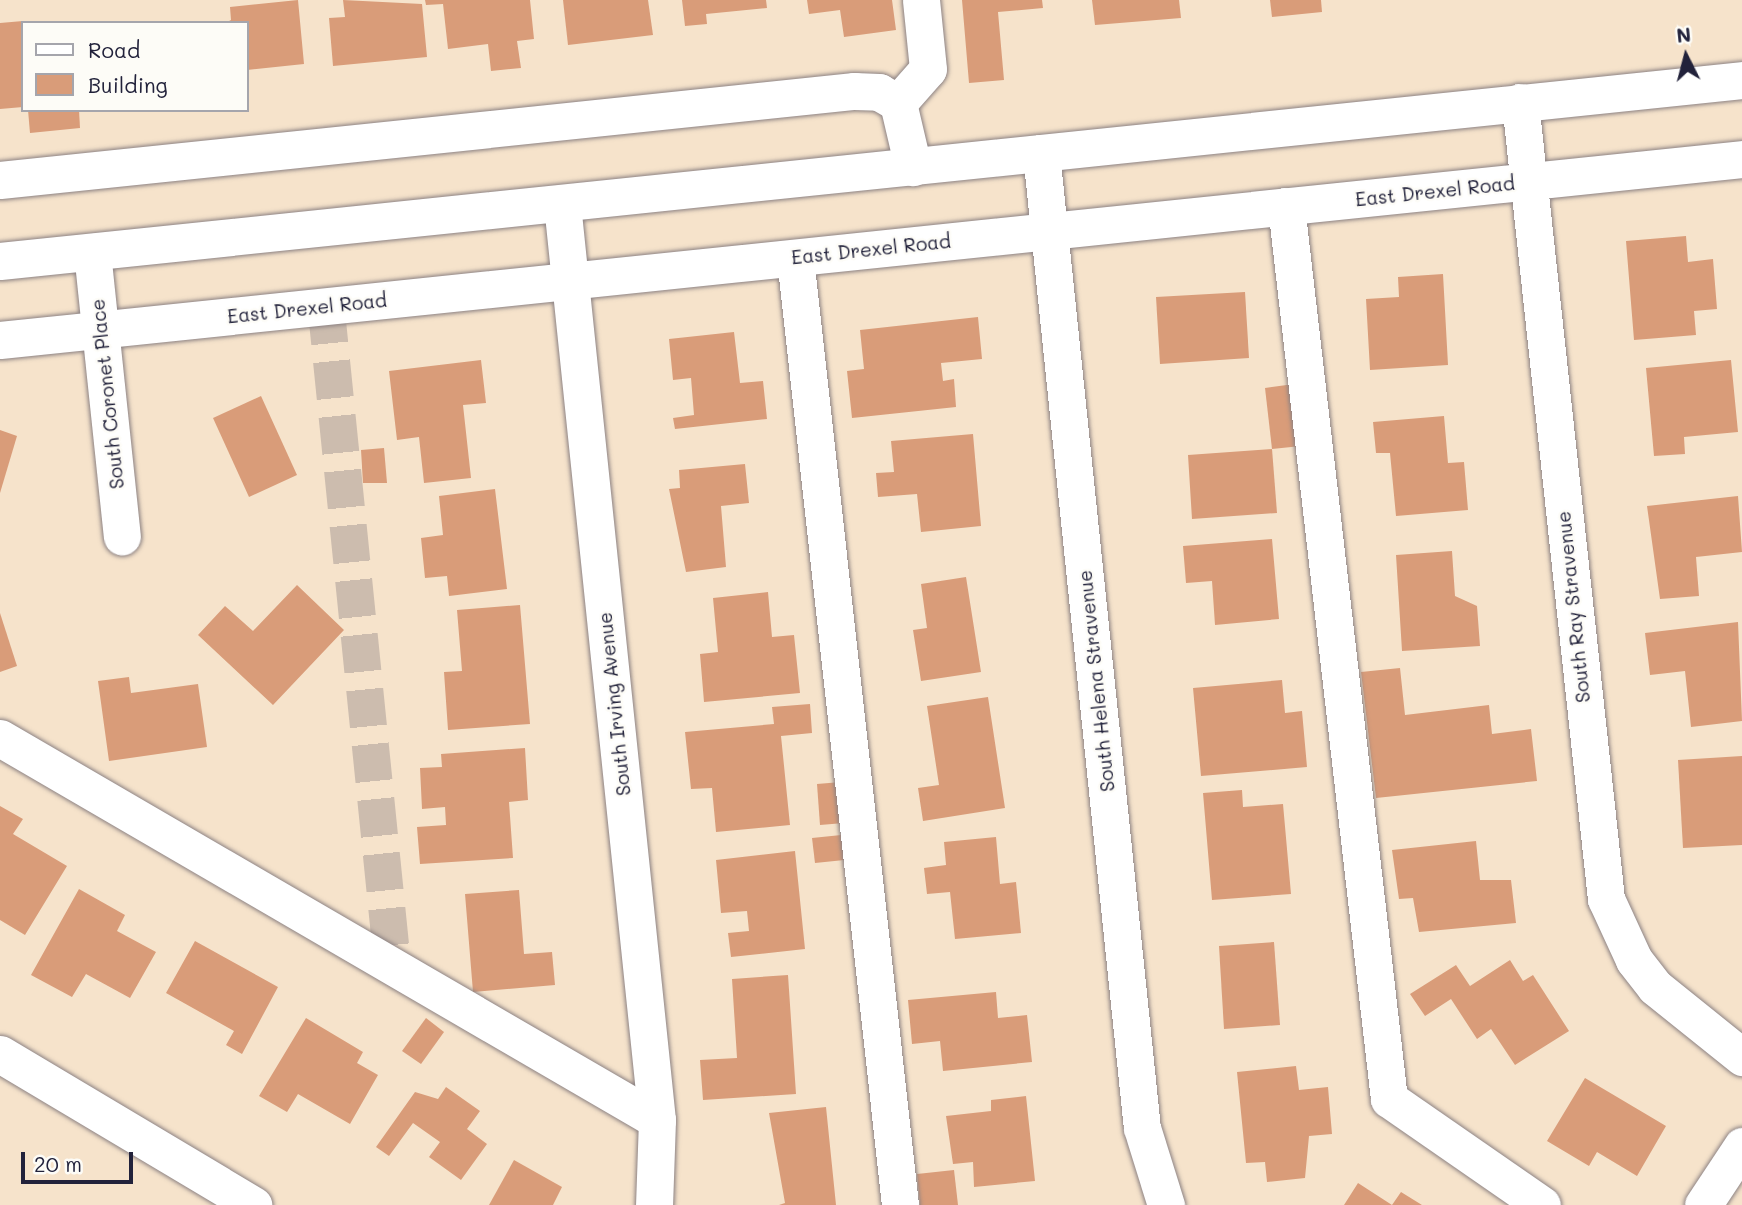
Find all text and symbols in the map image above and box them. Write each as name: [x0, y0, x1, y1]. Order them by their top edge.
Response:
legend: [21, 21, 248, 112]
north arrow: [1651, 21, 1721, 91]
text: N: [1675, 21, 1692, 48]
text: Road: [88, 36, 140, 63]
text: Building: [88, 71, 168, 98]
street label: East Drexel Road: [1354, 171, 1516, 211]
street label: East Drexel Road: [790, 229, 952, 269]
street label: East Drexel Road: [226, 288, 388, 328]
street label: South Coronet Place: [86, 298, 128, 490]
street label: South Ray Stravenue: [1552, 510, 1594, 704]
street label: South Helena Stravenue: [1073, 569, 1119, 793]
street label: South Irving Avenue: [593, 611, 635, 797]
scale bar: [24, 1138, 136, 1182]
text: 20 m: [34, 1150, 82, 1177]

